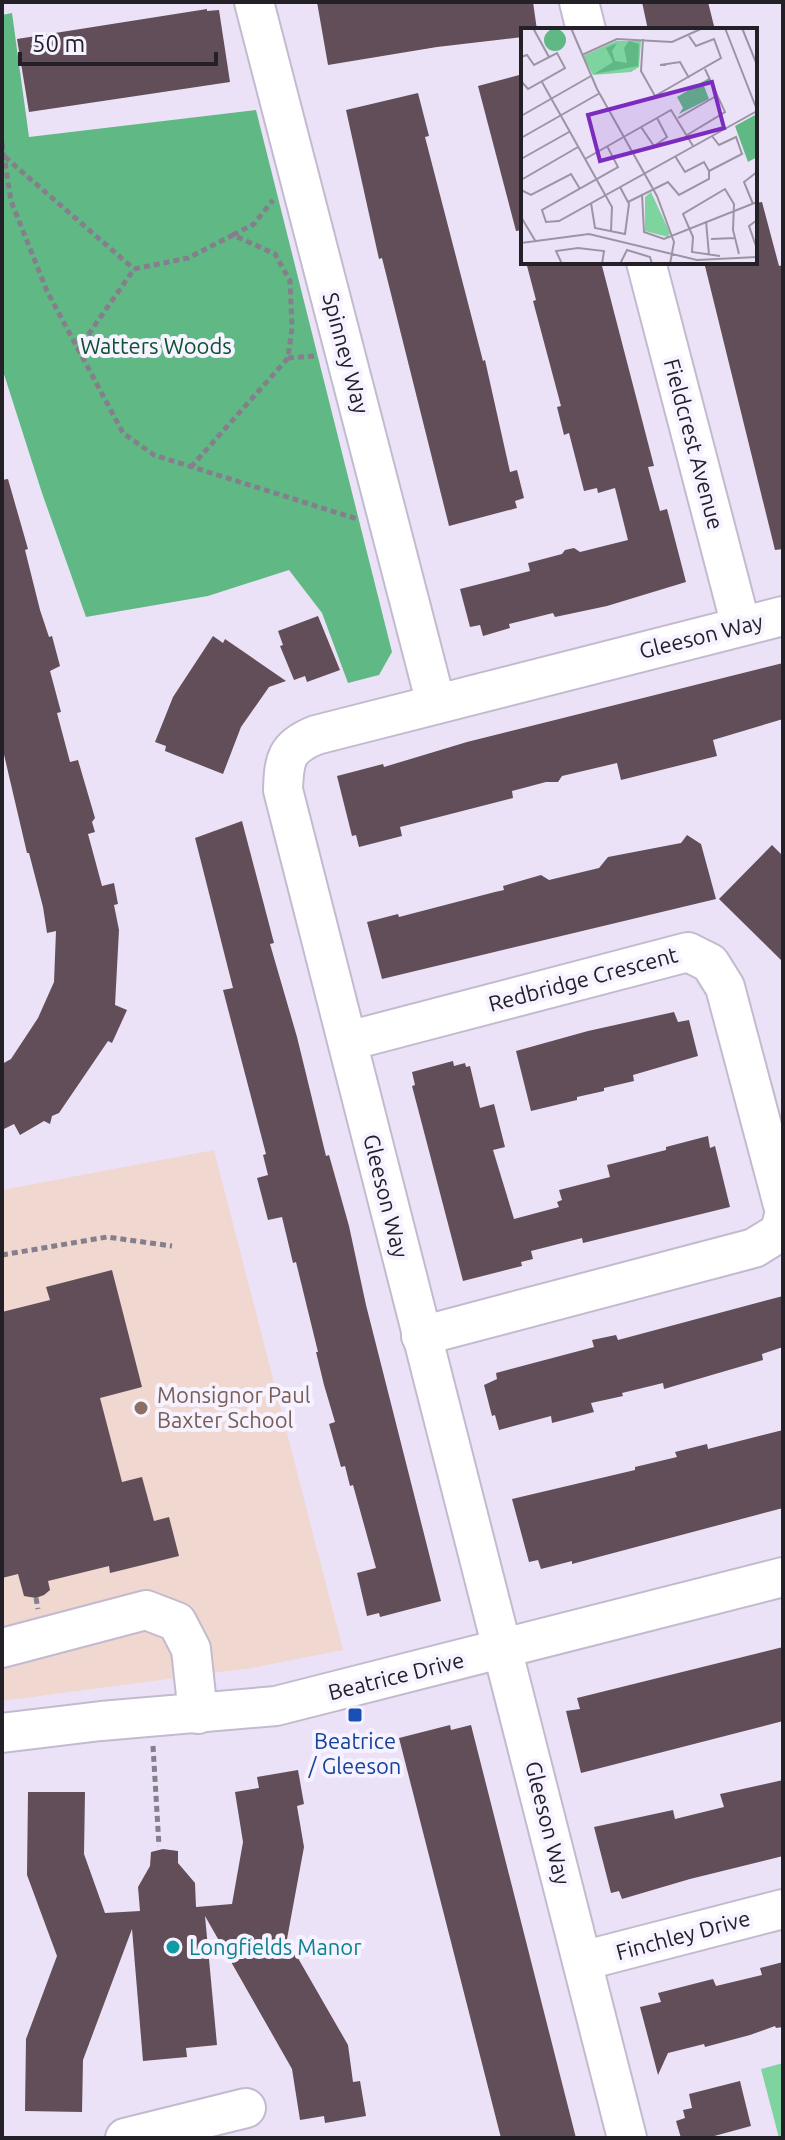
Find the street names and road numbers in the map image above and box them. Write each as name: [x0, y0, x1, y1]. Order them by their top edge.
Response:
street label: Spinney Way: [318, 290, 375, 417]
street label: Fieldcrest Avenue: [660, 356, 729, 532]
street label: Gleeson Way: [636, 608, 766, 663]
street label: Redbridge Crescent: [485, 941, 681, 1016]
street label: Gleeson Way: [359, 1131, 414, 1261]
street label: Beatrice Drive: [325, 1647, 466, 1704]
street label: Gleeson Way: [521, 1758, 576, 1888]
street label: Finchley Drive: [613, 1905, 753, 1964]

